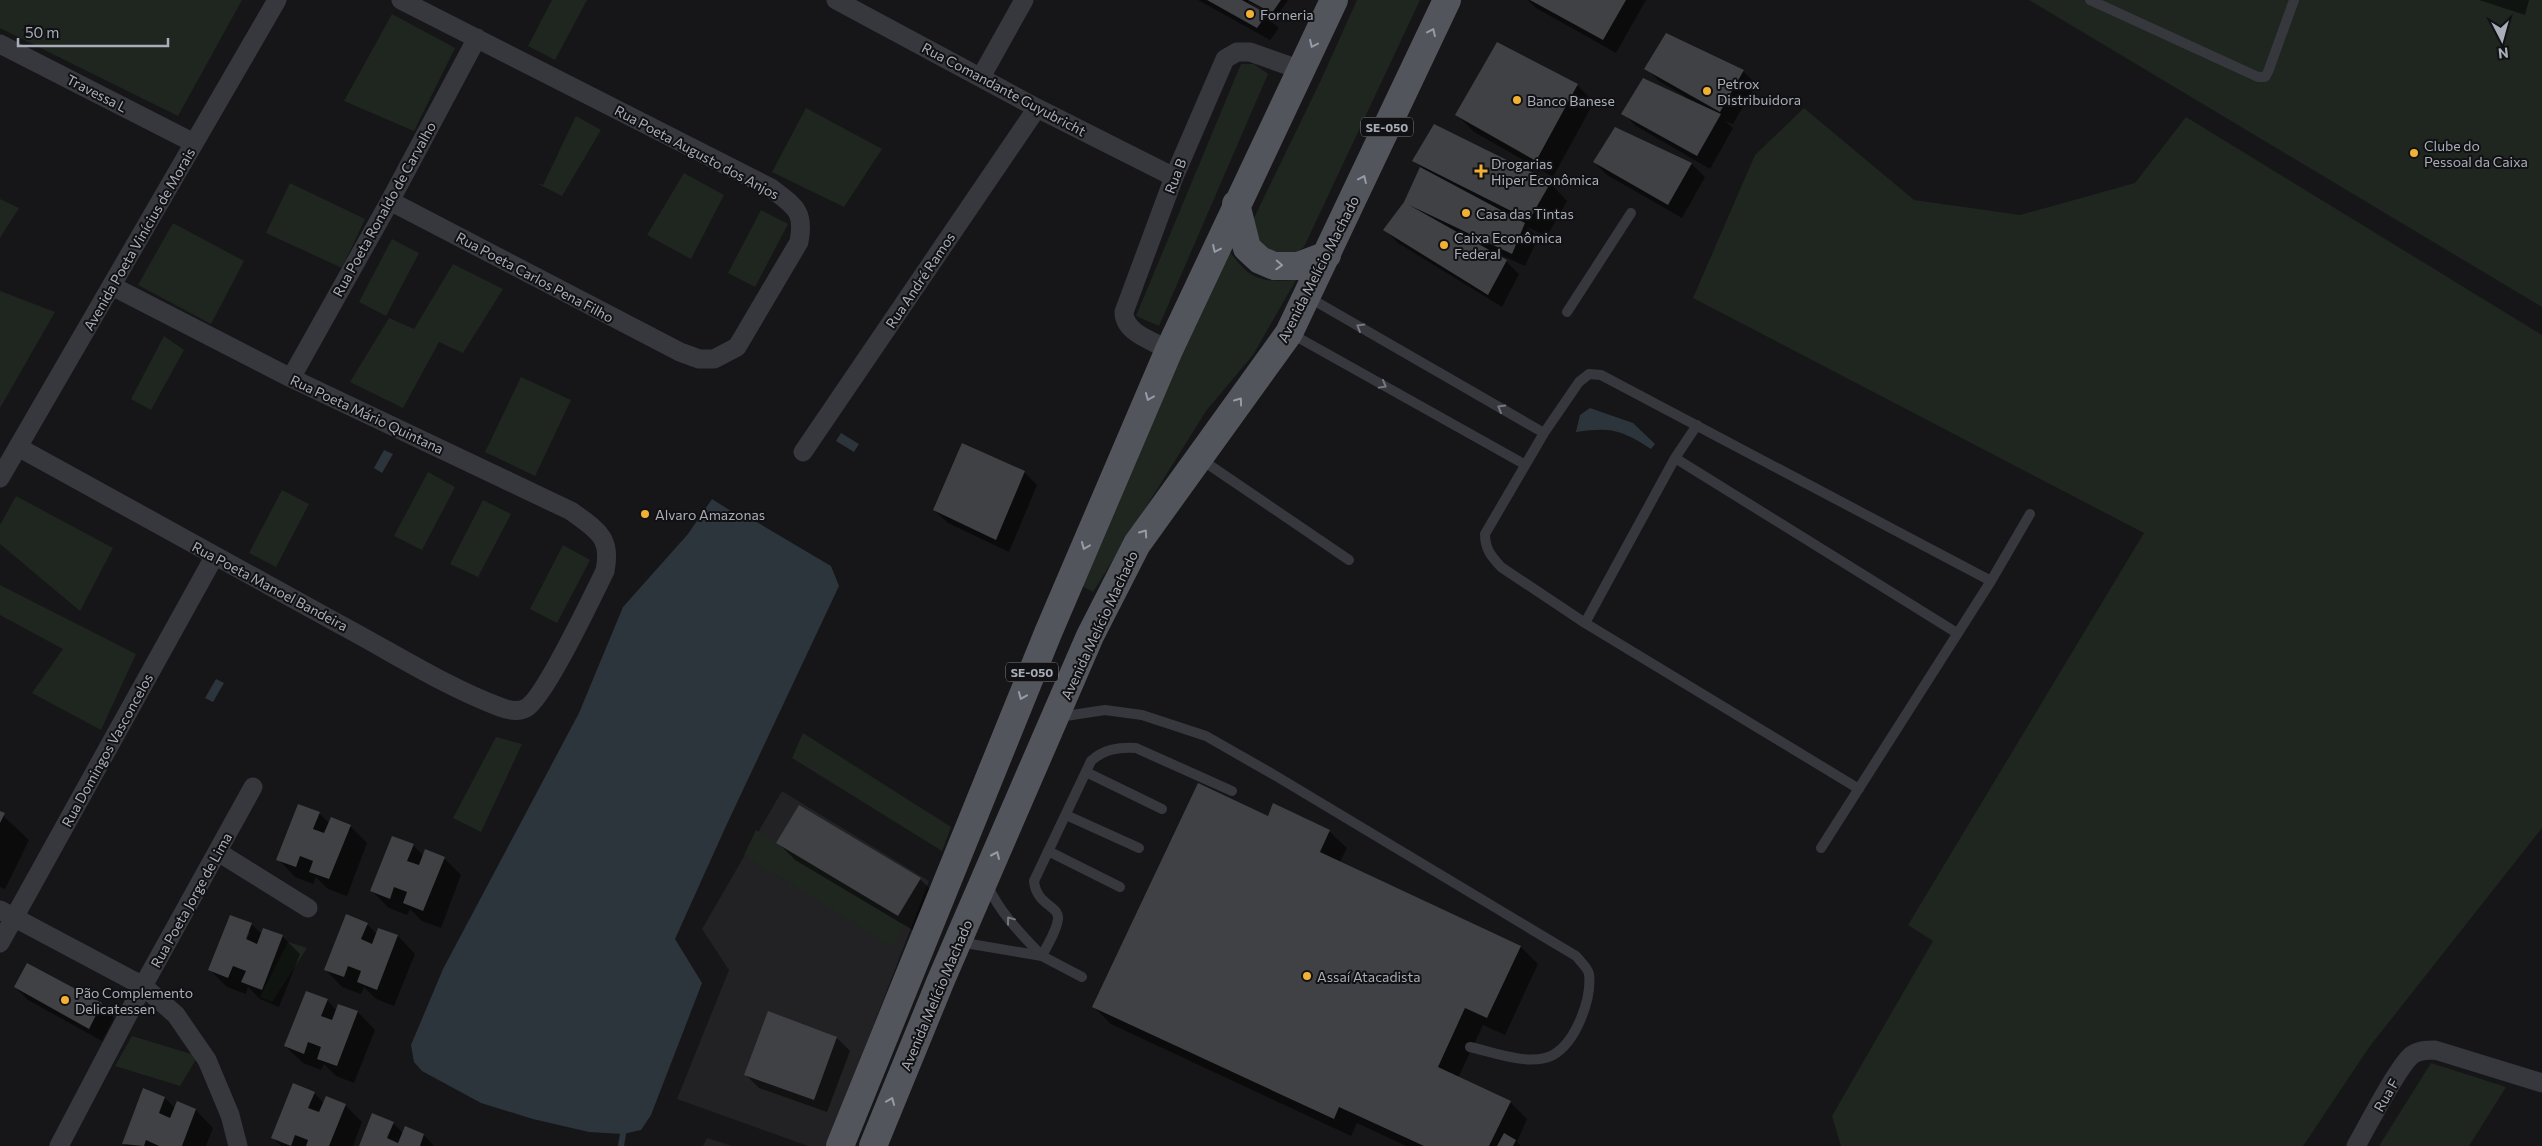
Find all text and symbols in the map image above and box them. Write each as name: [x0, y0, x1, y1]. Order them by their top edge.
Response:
place label: Forneria: [1260, 6, 1314, 23]
marker: Forneria: [1244, 8, 1256, 20]
scale bar: [18, 15, 168, 47]
north arrow: [2477, 15, 2527, 65]
text: 50 m: [25, 23, 59, 41]
one-way arrow: [1426, 28, 1436, 37]
street label: Rua Comandante Guyubricht: [919, 39, 1089, 140]
one-way arrow: [1309, 39, 1319, 48]
text: N: [2497, 44, 2510, 62]
street label: Travessa L: [64, 71, 130, 115]
place label: Petrox Distribuidora: [1717, 75, 1801, 108]
marker: Petrox Distribuidora: [1701, 85, 1713, 97]
place label: Banco Banese: [1527, 92, 1615, 109]
marker: Banco Banese: [1511, 94, 1523, 106]
street label: Rua Poeta Augusto dos Anjos: [612, 101, 782, 203]
road number: SE-050: [1361, 118, 1413, 136]
street label: Rua Poeta Ronaldo de Carvalho: [329, 119, 439, 299]
place label: Clube do Pessoal da Caixa: [2424, 137, 2528, 170]
street label: Avenida Poeta Vinícius de Morais: [80, 145, 198, 333]
marker: Clube do Pessoal da Caixa: [2408, 147, 2420, 159]
place label: Drogarias Hiper Econômica: [1491, 155, 1599, 188]
street label: Rua B: [1161, 156, 1189, 196]
marker: Drogarias Hiper Econômica: [1475, 165, 1487, 177]
one-way arrow: [1356, 175, 1367, 184]
street label: Avenida Melício Machado: [1274, 193, 1362, 345]
place label: Casa das Tintas: [1476, 205, 1574, 222]
marker: Casa das Tintas: [1460, 207, 1472, 219]
street label: Rua Poeta Carlos Pena Filho: [453, 228, 617, 326]
street label: Rua André Ramos: [882, 229, 958, 331]
place label: Caixa Econômica Federal: [1454, 229, 1562, 262]
marker: Caixa Econômica Federal: [1438, 239, 1450, 251]
one-way arrow: [1211, 244, 1222, 253]
one-way arrow: [1276, 260, 1284, 271]
one-way arrow: [1357, 324, 1366, 334]
street label: Rua Poeta Mário Quintana: [288, 371, 446, 457]
one-way arrow: [1378, 379, 1387, 389]
one-way arrow: [1145, 392, 1155, 401]
one-way arrow: [1233, 397, 1242, 407]
one-way arrow: [1498, 405, 1507, 415]
place label: Alvaro Amazonas: [655, 506, 765, 523]
marker: Alvaro Amazonas: [639, 508, 651, 520]
one-way arrow: [1139, 530, 1147, 539]
street label: Rua Poeta Manoel Bandeira: [189, 538, 351, 634]
one-way arrow: [1080, 541, 1091, 550]
street label: Avenida Melício Machado: [1057, 548, 1141, 702]
road number: SE-050: [1006, 662, 1058, 682]
street label: Rua Domingos Vasconcelos: [58, 670, 156, 830]
one-way arrow: [1018, 691, 1028, 700]
street label: Rua Poeta Jorge de Lima: [147, 829, 235, 971]
one-way arrow: [990, 851, 1001, 860]
one-way arrow: [1007, 916, 1016, 926]
street label: Avenida Melício Machado: [897, 917, 975, 1073]
place label: Assaí Atacadista: [1317, 968, 1420, 985]
marker: Assaí Atacadista: [1301, 970, 1313, 982]
place label: Pão Complemento Delicatessen: [75, 984, 193, 1017]
marker: Pão Complemento Delicatessen: [59, 994, 71, 1006]
street label: Rua F: [2370, 1076, 2402, 1114]
one-way arrow: [885, 1097, 896, 1106]

